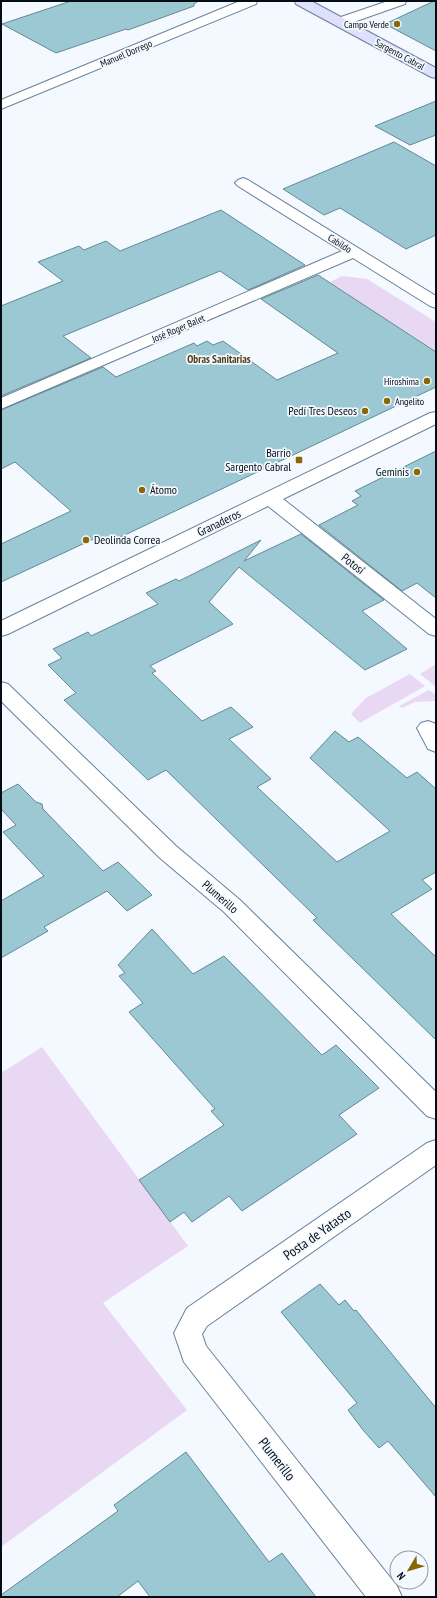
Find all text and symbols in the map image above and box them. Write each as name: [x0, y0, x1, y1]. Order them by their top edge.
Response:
place label: Campo Verde: [344, 18, 389, 31]
marker: Campo Verde: [392, 19, 402, 29]
street label: Sargento Cabral: [373, 36, 428, 73]
street label: Manuel Dorrego: [98, 37, 154, 70]
street label: Cabildo: [325, 231, 354, 256]
street label: José Roger Balet: [149, 311, 207, 346]
district label: Obras Sanitarias: [187, 352, 251, 366]
place label: Hiroshima: [384, 375, 419, 388]
marker: Hiroshima: [422, 376, 432, 386]
place label: Angelito: [395, 395, 424, 408]
marker: Angelito: [382, 396, 392, 406]
place label: Pedí Tres Deseos: [288, 403, 357, 418]
marker: Pedí Tres Deseos: [360, 406, 370, 416]
place label: Barrio Sargento Cabral: [225, 445, 291, 474]
marker: Barrio Sargento Cabral: [294, 455, 304, 465]
place label: Geminis: [376, 464, 409, 479]
marker: Geminis: [412, 467, 422, 477]
place label: Átomo: [150, 482, 177, 497]
marker: Átomo: [137, 485, 147, 495]
street label: Granaderos: [194, 506, 243, 540]
place label: Deolinda Correa: [94, 532, 160, 547]
marker: Deolinda Correa: [81, 535, 91, 545]
street label: Potosí: [339, 550, 368, 578]
street label: Plumerillo: [199, 877, 241, 916]
street label: Posta de Yatasto: [280, 1204, 354, 1264]
street label: Plumerillo: [255, 1434, 299, 1484]
north arrow: [389, 1550, 429, 1590]
text: N: [394, 1569, 408, 1583]

